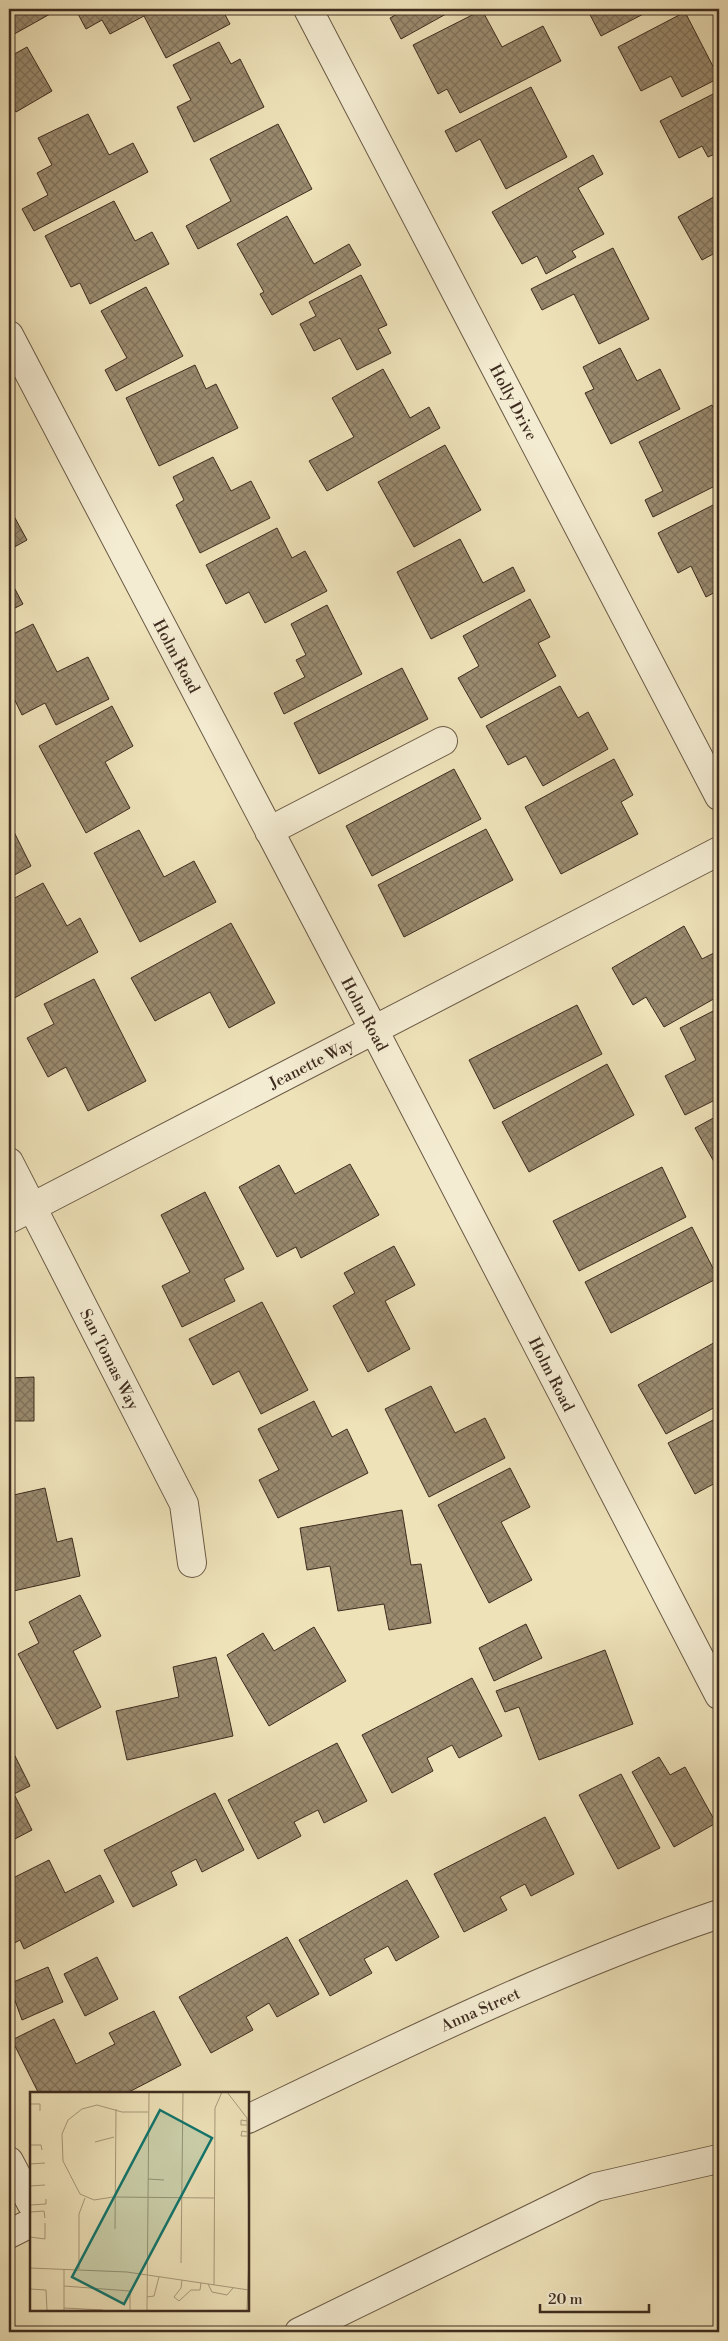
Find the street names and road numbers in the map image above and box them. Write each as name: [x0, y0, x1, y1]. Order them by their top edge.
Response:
street label: Holly Drive: [485, 361, 541, 444]
street label: Holm Road: [148, 616, 204, 697]
street label: Holm Road: [336, 974, 392, 1055]
street label: Jeanette Way: [265, 1034, 357, 1094]
street label: San Tomas Way: [75, 1306, 143, 1413]
street label: Holm Road: [524, 1334, 578, 1415]
street label: Anna Street: [437, 1983, 524, 2037]

